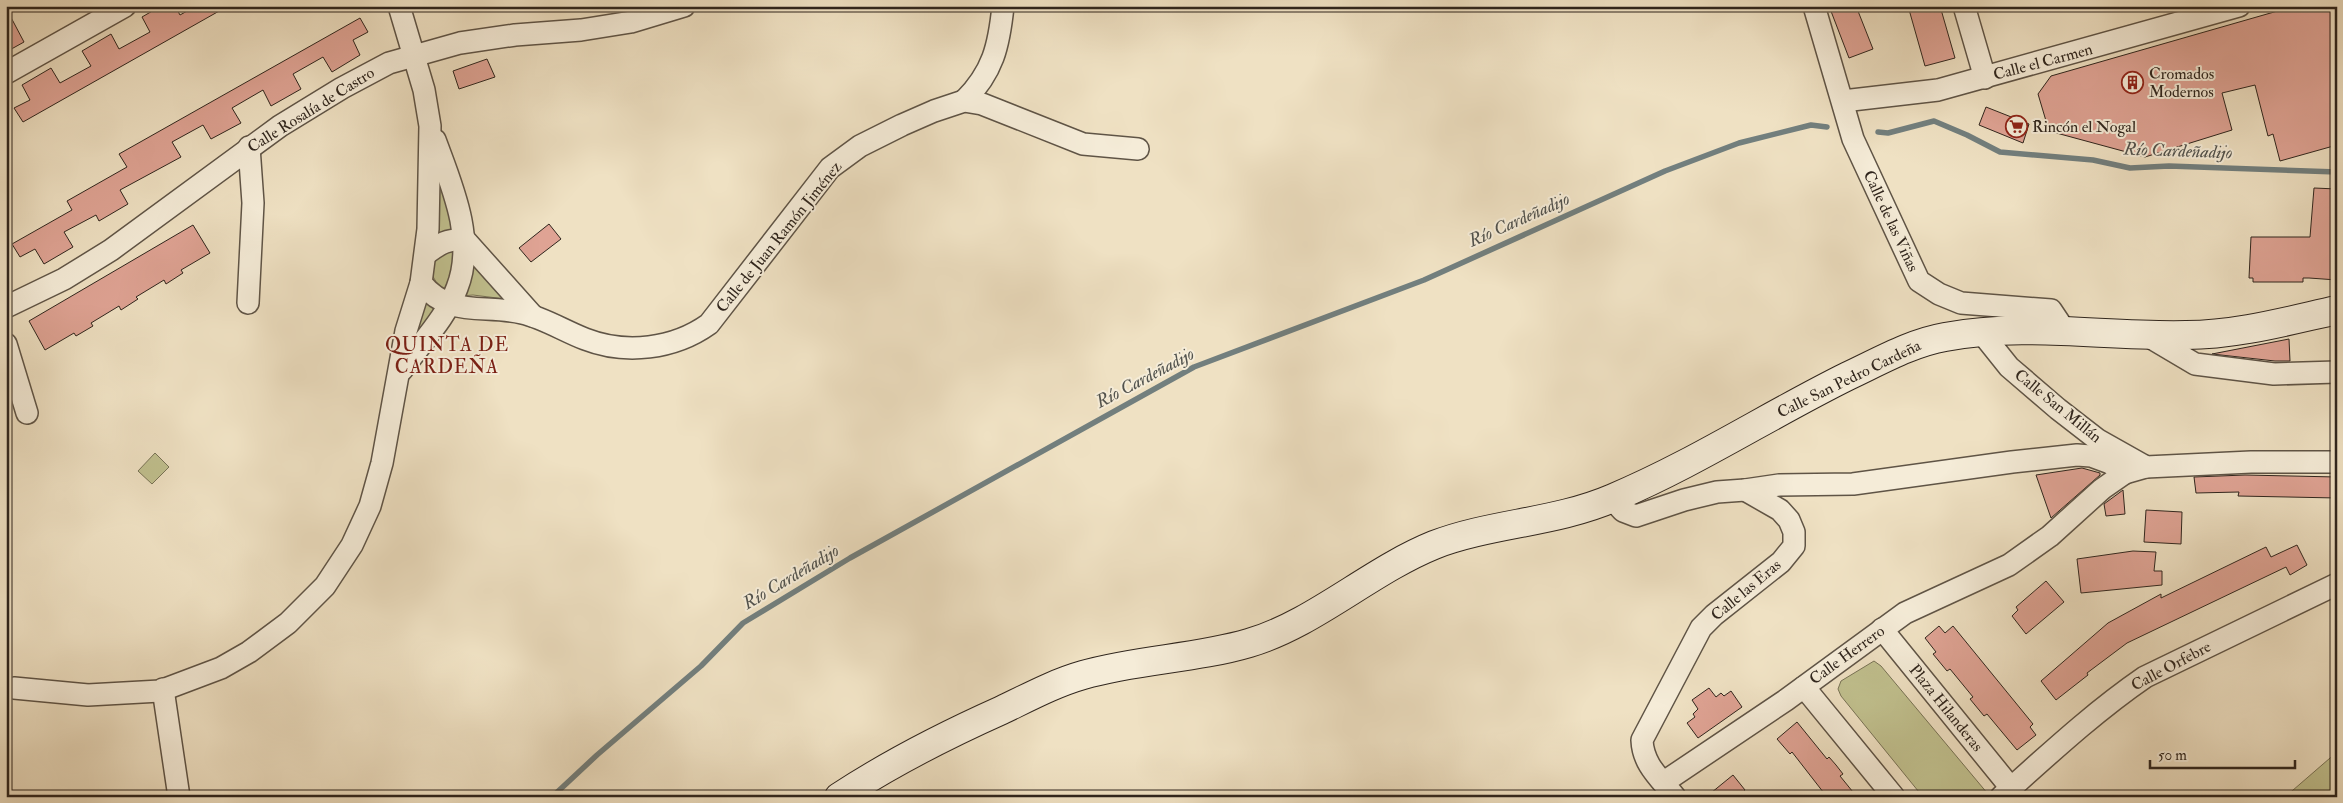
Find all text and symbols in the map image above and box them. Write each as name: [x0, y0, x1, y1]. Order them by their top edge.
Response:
street label: Calle el Carmen: [1991, 39, 2095, 85]
street label: Calle Rosalía de Castro: [244, 63, 379, 157]
place label: Cromados Modernos: [2149, 64, 2214, 102]
building icon: Cromados Modernos: [2121, 71, 2145, 95]
supermarket icon: Rincón el Nogal: [2004, 115, 2028, 139]
place label: Rincón el Nogal: [2032, 117, 2136, 137]
water label: Río Cardeñadijo: [2122, 138, 2233, 164]
street label: Calle de Juan Ramón Jiménez: [712, 157, 847, 317]
street label: Calle de las Viñas: [1859, 167, 1923, 275]
water label: Río Cardeñadijo: [1464, 187, 1573, 253]
district label: QUINTA DE CARDEÑA: [385, 333, 509, 379]
street label: Calle San Pedro Cardeña: [1774, 335, 1925, 423]
water label: Río Cardeñadijo: [1091, 342, 1198, 414]
street label: Calle San Millán: [2010, 365, 2106, 447]
water label: Río Cardeñadijo: [738, 539, 843, 615]
street label: Calle las Eras: [1707, 555, 1785, 625]
street label: Calle Herrero: [1805, 621, 1889, 689]
street label: Calle Orfebre: [2128, 636, 2215, 695]
street label: Plaza Hilanderas: [1905, 660, 1987, 756]
scale bar: [2150, 738, 2296, 770]
text: 50 m: [2158, 746, 2187, 765]

